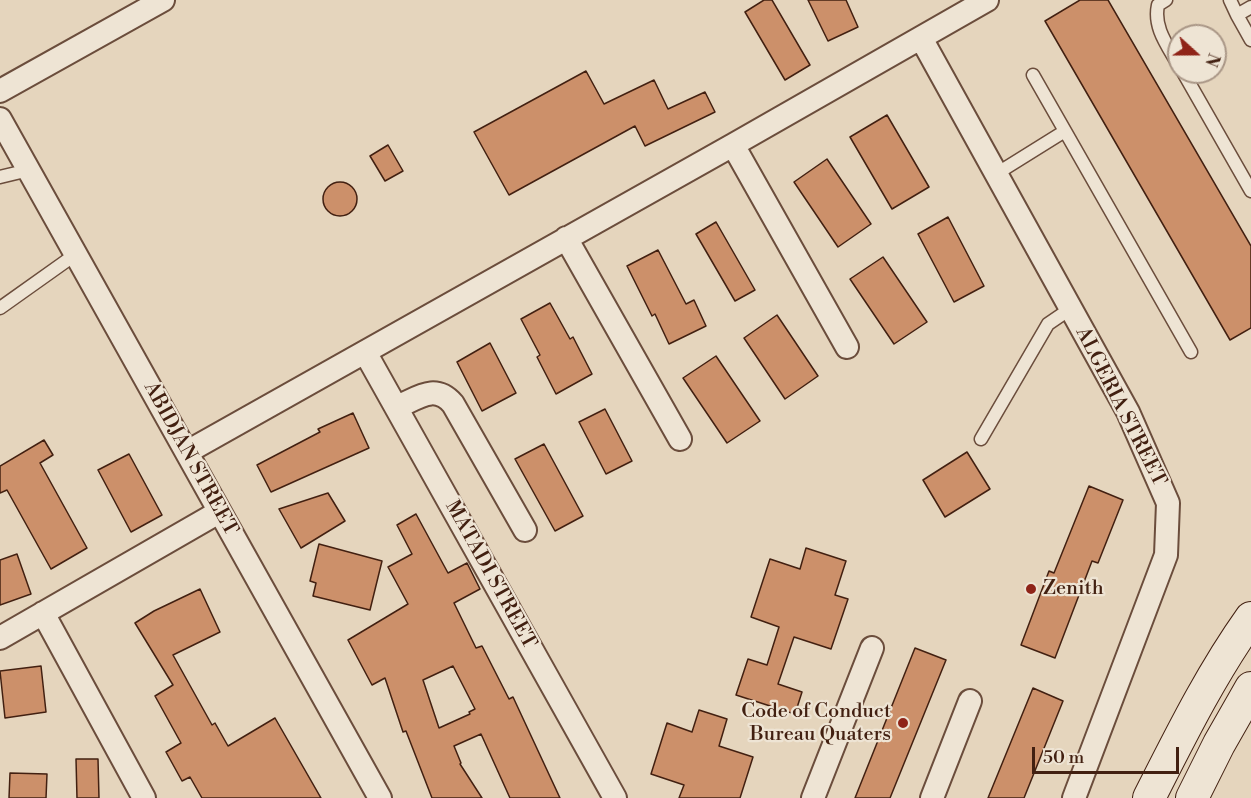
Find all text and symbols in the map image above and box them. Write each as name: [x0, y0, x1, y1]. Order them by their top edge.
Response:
north arrow: [1167, 24, 1227, 84]
text: N: [1200, 50, 1224, 69]
street label: ALGERIA STREET: [1070, 323, 1170, 491]
street label: ABIDJAN STREET: [138, 378, 242, 540]
street label: MATADI STREET: [439, 497, 541, 653]
place label: Zenith: [1043, 577, 1104, 601]
marker: Zenith: [1024, 582, 1038, 596]
place label: Code of Conduct Bureau Quaters: [741, 700, 891, 747]
marker: Code of Conduct Bureau Quaters: [896, 716, 910, 730]
scale bar: [1035, 735, 1182, 773]
text: 50 m: [1043, 746, 1084, 769]

